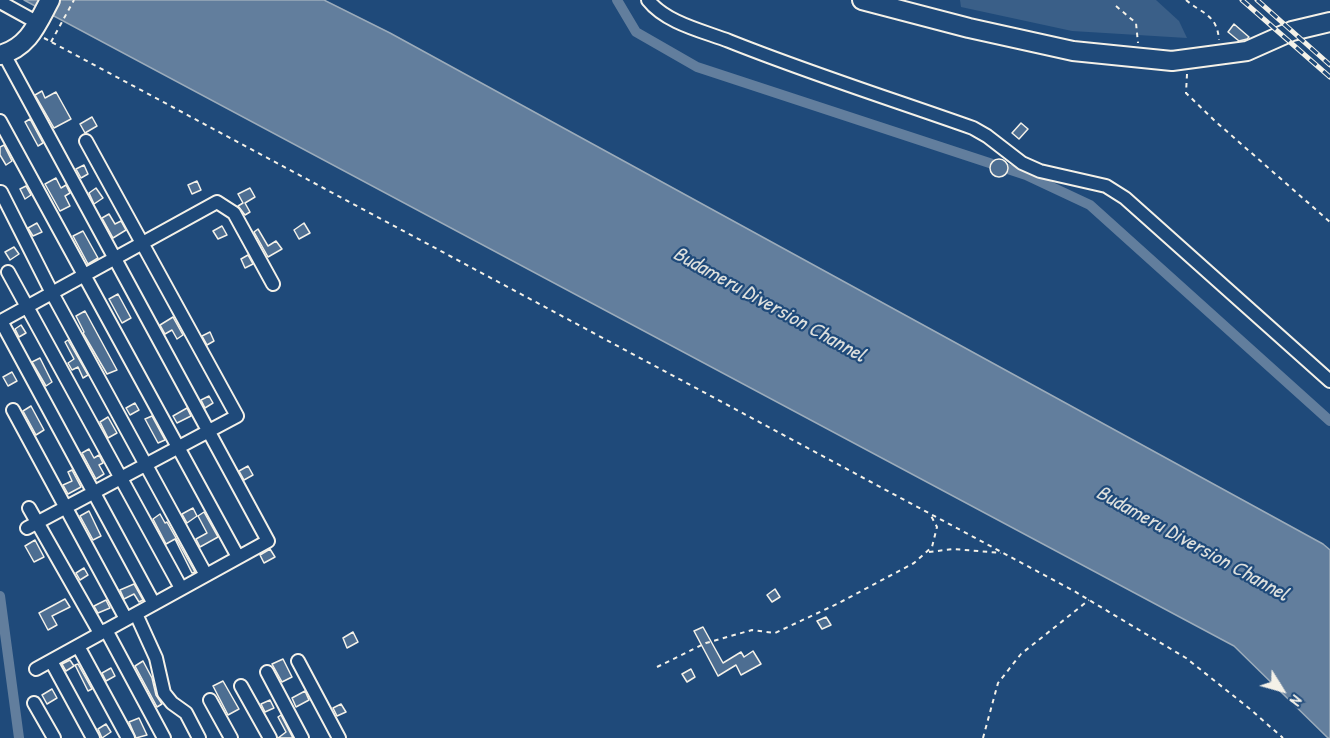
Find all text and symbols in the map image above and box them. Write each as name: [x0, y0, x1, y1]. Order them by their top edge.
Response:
water label: Budameru Diversion Channel: [668, 242, 870, 368]
water label: Budameru Diversion Channel: [1091, 481, 1293, 607]
north arrow: [1252, 660, 1312, 720]
text: N: [1285, 691, 1308, 711]

